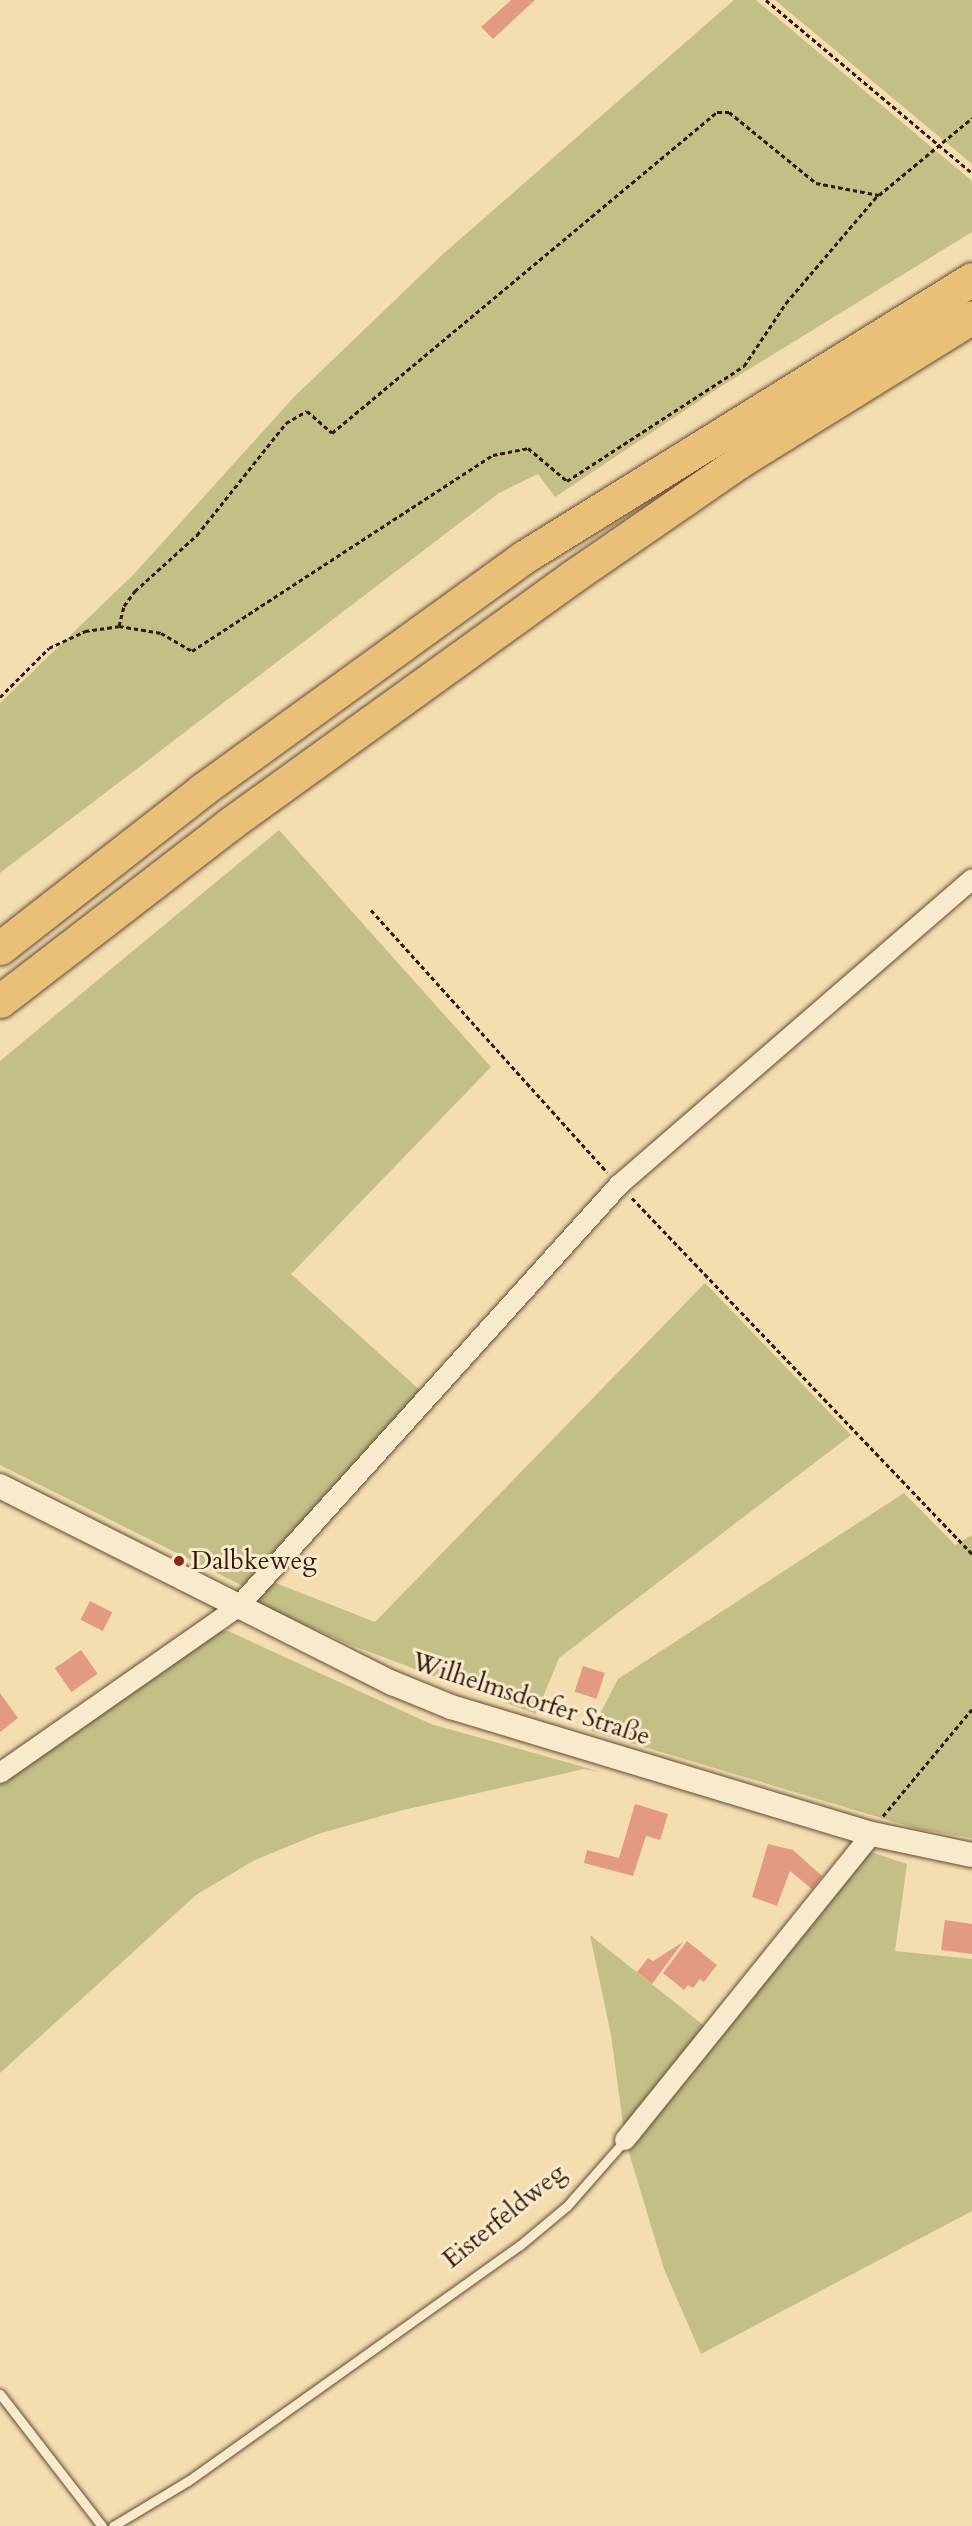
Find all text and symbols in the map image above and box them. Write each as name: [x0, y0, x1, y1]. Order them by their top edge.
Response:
place label: Dalbkeweg: [191, 1545, 317, 1577]
marker: Dalbkeweg: [172, 1554, 186, 1568]
street label: Wilhelmsdorfer Straße: [408, 1646, 654, 1752]
street label: Eisterfeldweg: [436, 2157, 572, 2275]

